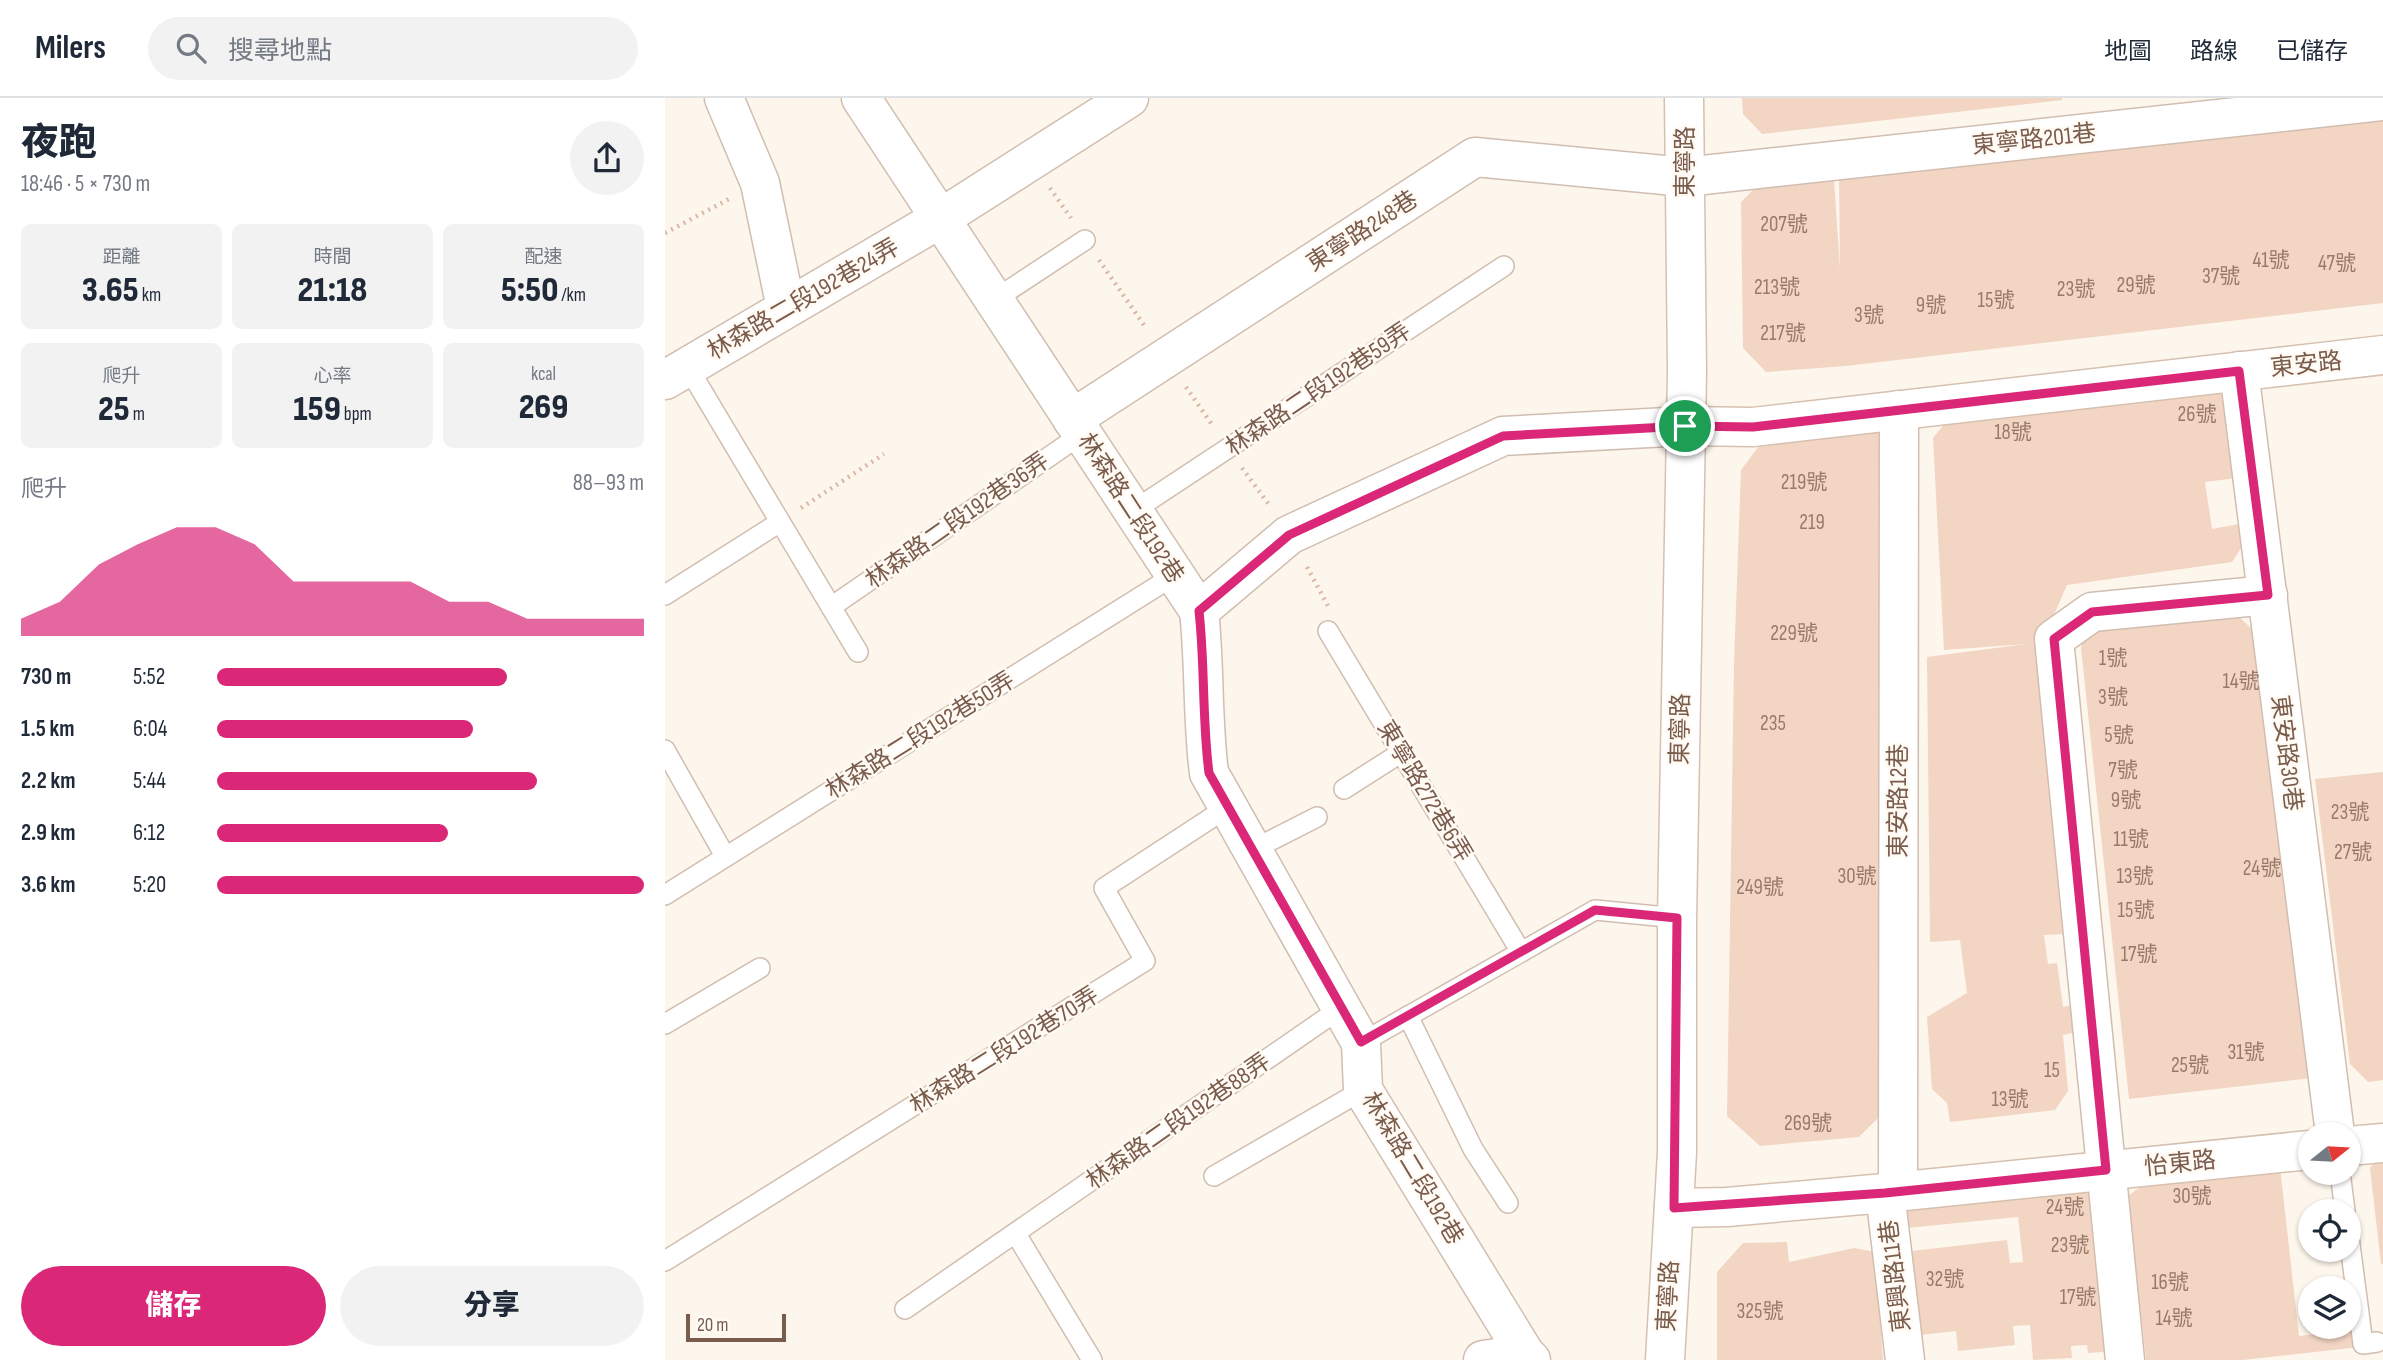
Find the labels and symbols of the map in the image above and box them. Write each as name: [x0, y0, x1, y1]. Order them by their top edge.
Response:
street label: 東寧路201巷: [1970, 119, 2098, 160]
street label: 東寧路: [1671, 126, 1700, 198]
street label: 東寧路248巷: [1301, 185, 1423, 278]
house number: 207號: [1760, 212, 1808, 237]
street label: 林森路二段192巷24弄: [702, 233, 904, 366]
house number: 41號: [2252, 248, 2290, 273]
house number: 47號: [2318, 251, 2356, 276]
house number: 37號: [2202, 264, 2240, 289]
house number: 29號: [2117, 273, 2155, 298]
house number: 213號: [1754, 275, 1800, 300]
house number: 23號: [2057, 277, 2095, 302]
house number: 15號: [1978, 288, 2014, 313]
house number: 9號: [1916, 293, 1946, 318]
house number: 3號: [1854, 303, 1884, 328]
street label: 林森路二段192巷59弄: [1220, 317, 1416, 462]
house number: 217號: [1760, 321, 1806, 346]
street label: 東安路: [2269, 346, 2343, 383]
pin: [1655, 396, 1715, 456]
house number: 26號: [2178, 402, 2216, 427]
house number: 18號: [1994, 420, 2032, 445]
street label: 林森路二段192巷: [1071, 428, 1190, 589]
street label: 林森路二段192巷36弄: [860, 446, 1055, 595]
house number: 219號: [1781, 470, 1827, 495]
house number: 219: [1799, 510, 1825, 535]
house number: 229號: [1770, 621, 1818, 646]
house number: 1號: [2099, 646, 2127, 671]
street label: 林森路二段192巷50弄: [820, 666, 1020, 805]
house number: 14號: [2222, 669, 2260, 694]
house number: 3號: [2098, 685, 2128, 710]
street label: 東寧路: [1665, 693, 1696, 765]
street label: 東安路30巷: [2265, 693, 2308, 813]
house number: 235: [1760, 711, 1786, 736]
street label: 東寧路272巷6弄: [1371, 715, 1478, 867]
house number: 5號: [2104, 723, 2134, 748]
street label: 東安路12巷: [1884, 744, 1913, 858]
house number: 7號: [2108, 758, 2138, 783]
house number: 9號: [2111, 788, 2141, 813]
house number: 23號: [2331, 800, 2369, 825]
house number: 11號: [2113, 827, 2149, 852]
house number: 27號: [2334, 840, 2372, 865]
house number: 24號: [2243, 856, 2281, 881]
house number: 30號: [1837, 864, 1877, 889]
house number: 13號: [2116, 864, 2154, 889]
house number: 249號: [1736, 875, 1784, 900]
house number: 15號: [2118, 898, 2154, 923]
house number: 17號: [2121, 942, 2157, 967]
street label: 林森路二段192巷70弄: [904, 981, 1104, 1120]
house number: 31號: [2227, 1040, 2265, 1065]
street label: 林森路二段192巷88弄: [1081, 1047, 1276, 1196]
house number: 25號: [2171, 1053, 2209, 1078]
house number: 15: [2044, 1058, 2060, 1083]
street label: 林森路二段192巷: [1356, 1087, 1470, 1250]
house number: 13號: [1991, 1087, 2029, 1112]
house number: 269號: [1784, 1111, 1832, 1136]
north arrow: [2298, 1122, 2361, 1185]
street label: 怡東路: [2143, 1145, 2217, 1182]
house number: 30號: [2172, 1184, 2212, 1209]
house number: 24號: [2046, 1195, 2084, 1220]
street label: 東興路11巷: [1874, 1218, 1917, 1334]
house number: 23號: [2051, 1233, 2089, 1258]
street label: 東寧路: [1652, 1259, 1685, 1333]
house number: 32號: [1926, 1267, 1964, 1292]
house number: 16號: [2151, 1270, 2189, 1295]
house number: 17號: [2060, 1285, 2096, 1310]
house number: 325號: [1737, 1299, 1783, 1324]
house number: 14號: [2155, 1306, 2193, 1331]
scale bar: [686, 1311, 786, 1343]

